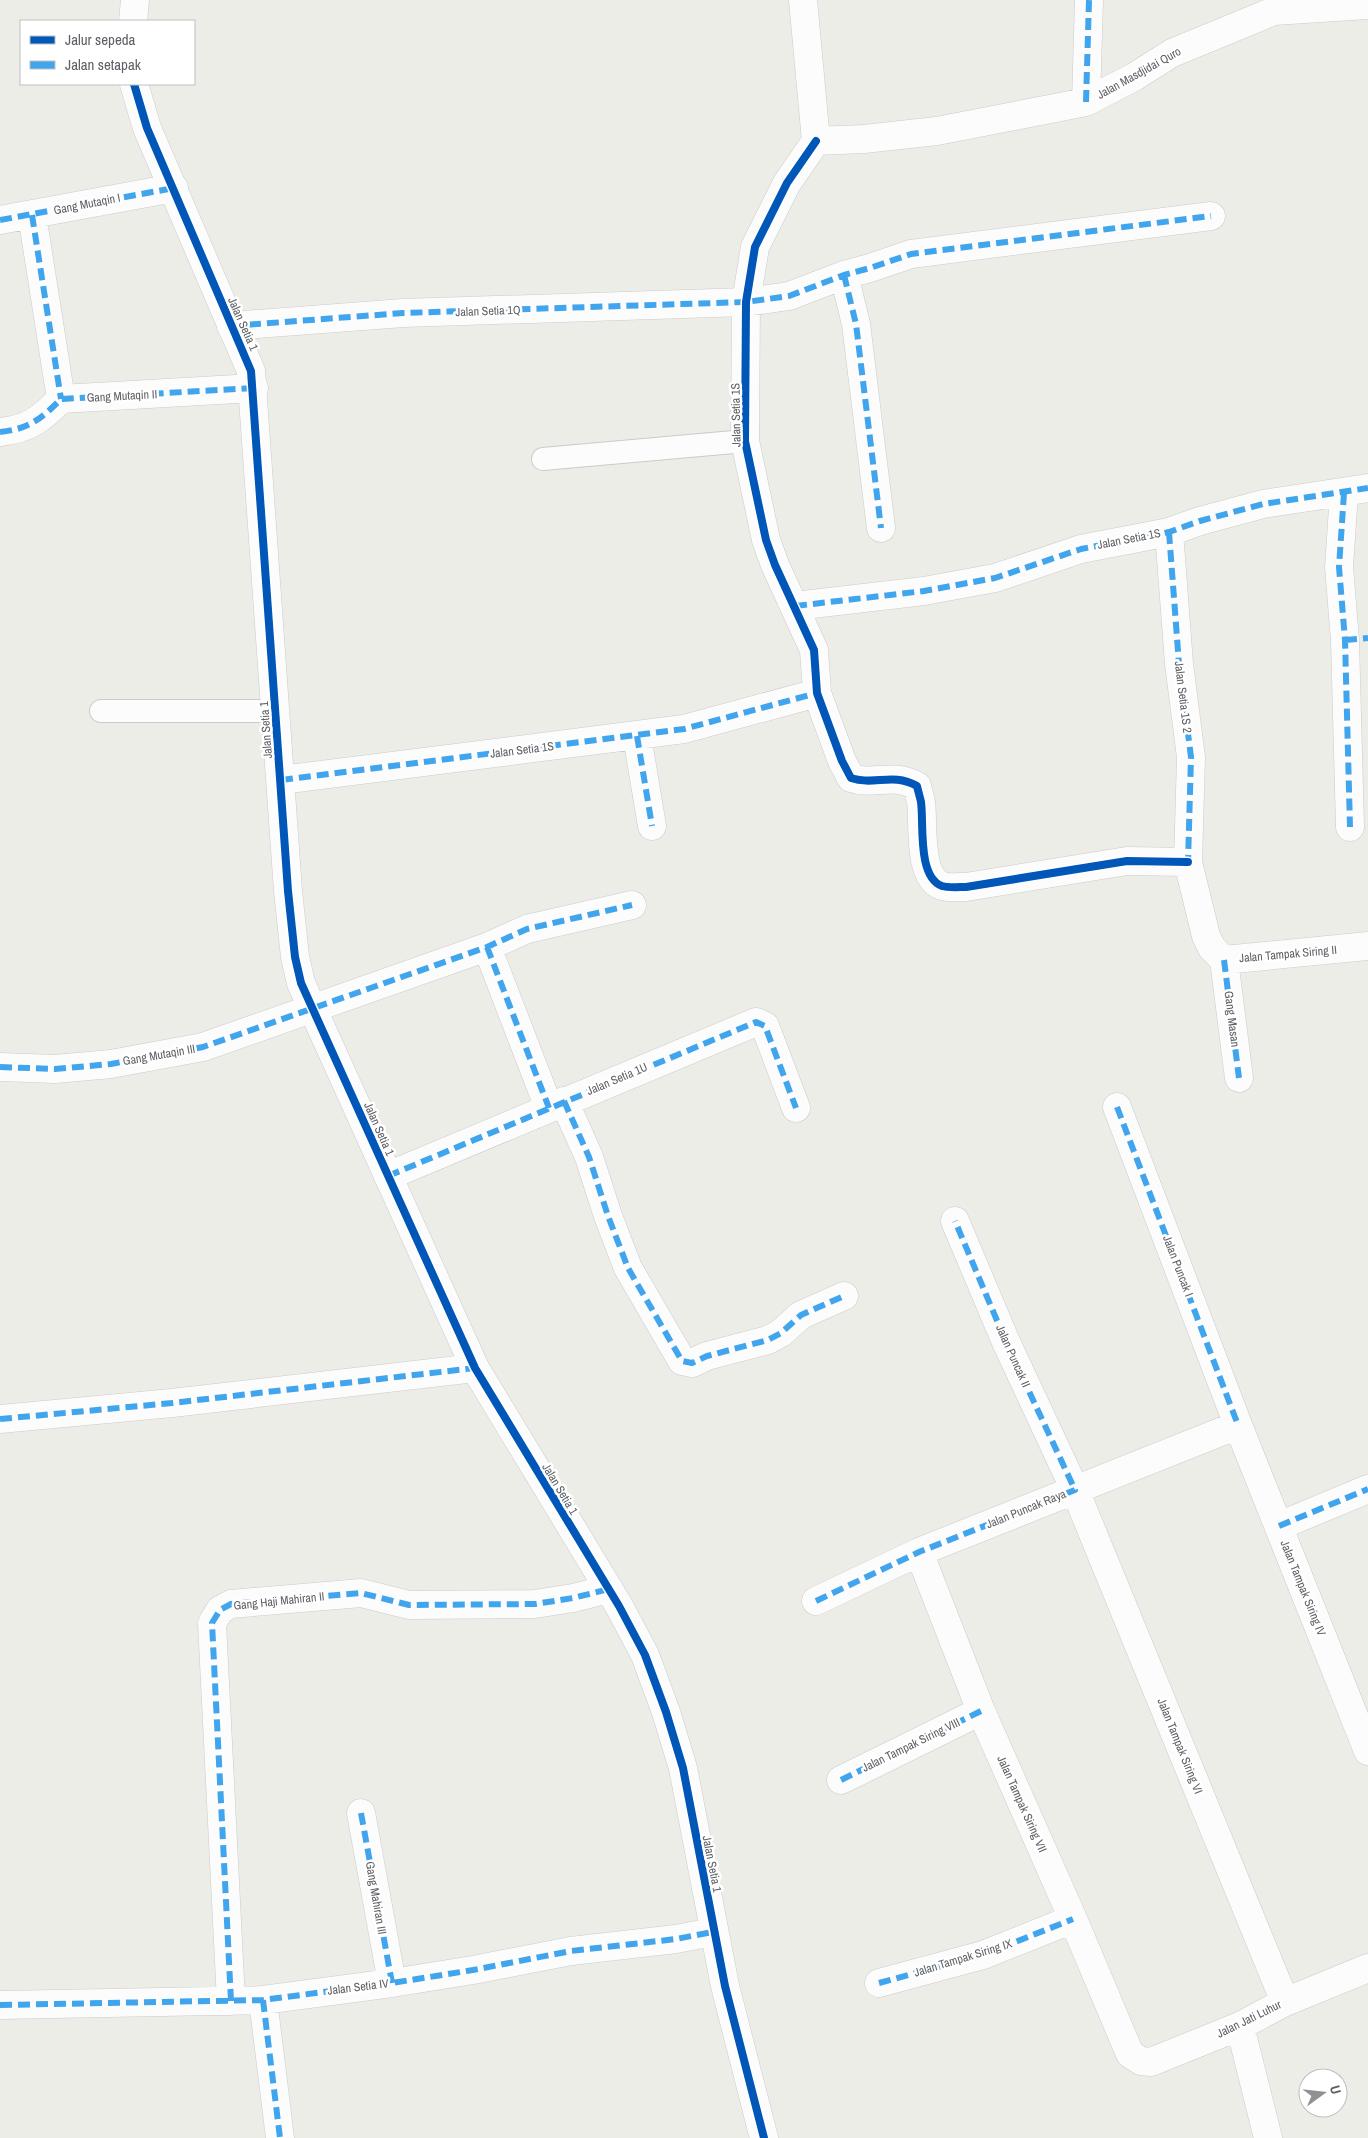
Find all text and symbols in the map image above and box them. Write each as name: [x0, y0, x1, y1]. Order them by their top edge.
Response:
legend: [20, 20, 195, 85]
text: Jalur sepeda: [65, 29, 136, 50]
street label: Jalan Masdjidai Quro: [1094, 43, 1184, 103]
text: Jalan setapak: [65, 54, 142, 75]
street label: Gang Mutaqin I: [52, 190, 122, 218]
street label: Jalan Setia 1: [224, 295, 262, 354]
street label: Jalan Setia 1Q: [455, 302, 521, 320]
street label: Jalan Setia 1S: [727, 382, 745, 447]
street label: Gang Mutaqin II: [86, 386, 158, 406]
street label: Jalan Setia 1S: [1096, 525, 1162, 553]
street label: Jalan Setia 1S 2: [1171, 660, 1195, 734]
street label: Jalan Setia 1: [256, 700, 276, 759]
street label: Jalan Setia 1S: [489, 738, 555, 762]
street label: Jalan Tampak Siring II: [1239, 942, 1337, 966]
street label: Gang Masan: [1221, 990, 1243, 1048]
street label: Gang Mutaqin III: [122, 1041, 196, 1069]
street label: Jalan Setia 1U: [584, 1059, 650, 1099]
street label: Jalan Setia 1: [360, 1100, 398, 1159]
street label: Jalan Puncak I: [1159, 1233, 1197, 1299]
street label: Jalan Puncak II: [992, 1322, 1034, 1390]
street label: Jalan Setia 1: [538, 1460, 582, 1518]
street label: Jalan Puncak Raya: [984, 1486, 1069, 1532]
street label: Jalan Tampak Siring IV: [1277, 1538, 1330, 1639]
street label: Gang Haji Mahiran II: [233, 1588, 325, 1614]
street label: Jalan Tampak Siring VI: [1154, 1696, 1206, 1796]
street label: Jalan Tampak Siring VIII: [859, 1714, 963, 1776]
street label: Jalan Tampak Siring VII: [993, 1753, 1051, 1855]
street label: Jalan Setia 1: [699, 1834, 725, 1894]
street label: Gang Mahiran III: [362, 1860, 390, 1936]
street label: Jalan Tampak Siring IX: [912, 1935, 1014, 1981]
street label: Jalan Setia IV: [327, 1975, 390, 1999]
street label: Jalan Jati Luhur: [1214, 1996, 1285, 2042]
north arrow: [1298, 2068, 1348, 2118]
text: U: [1326, 2083, 1345, 2096]

